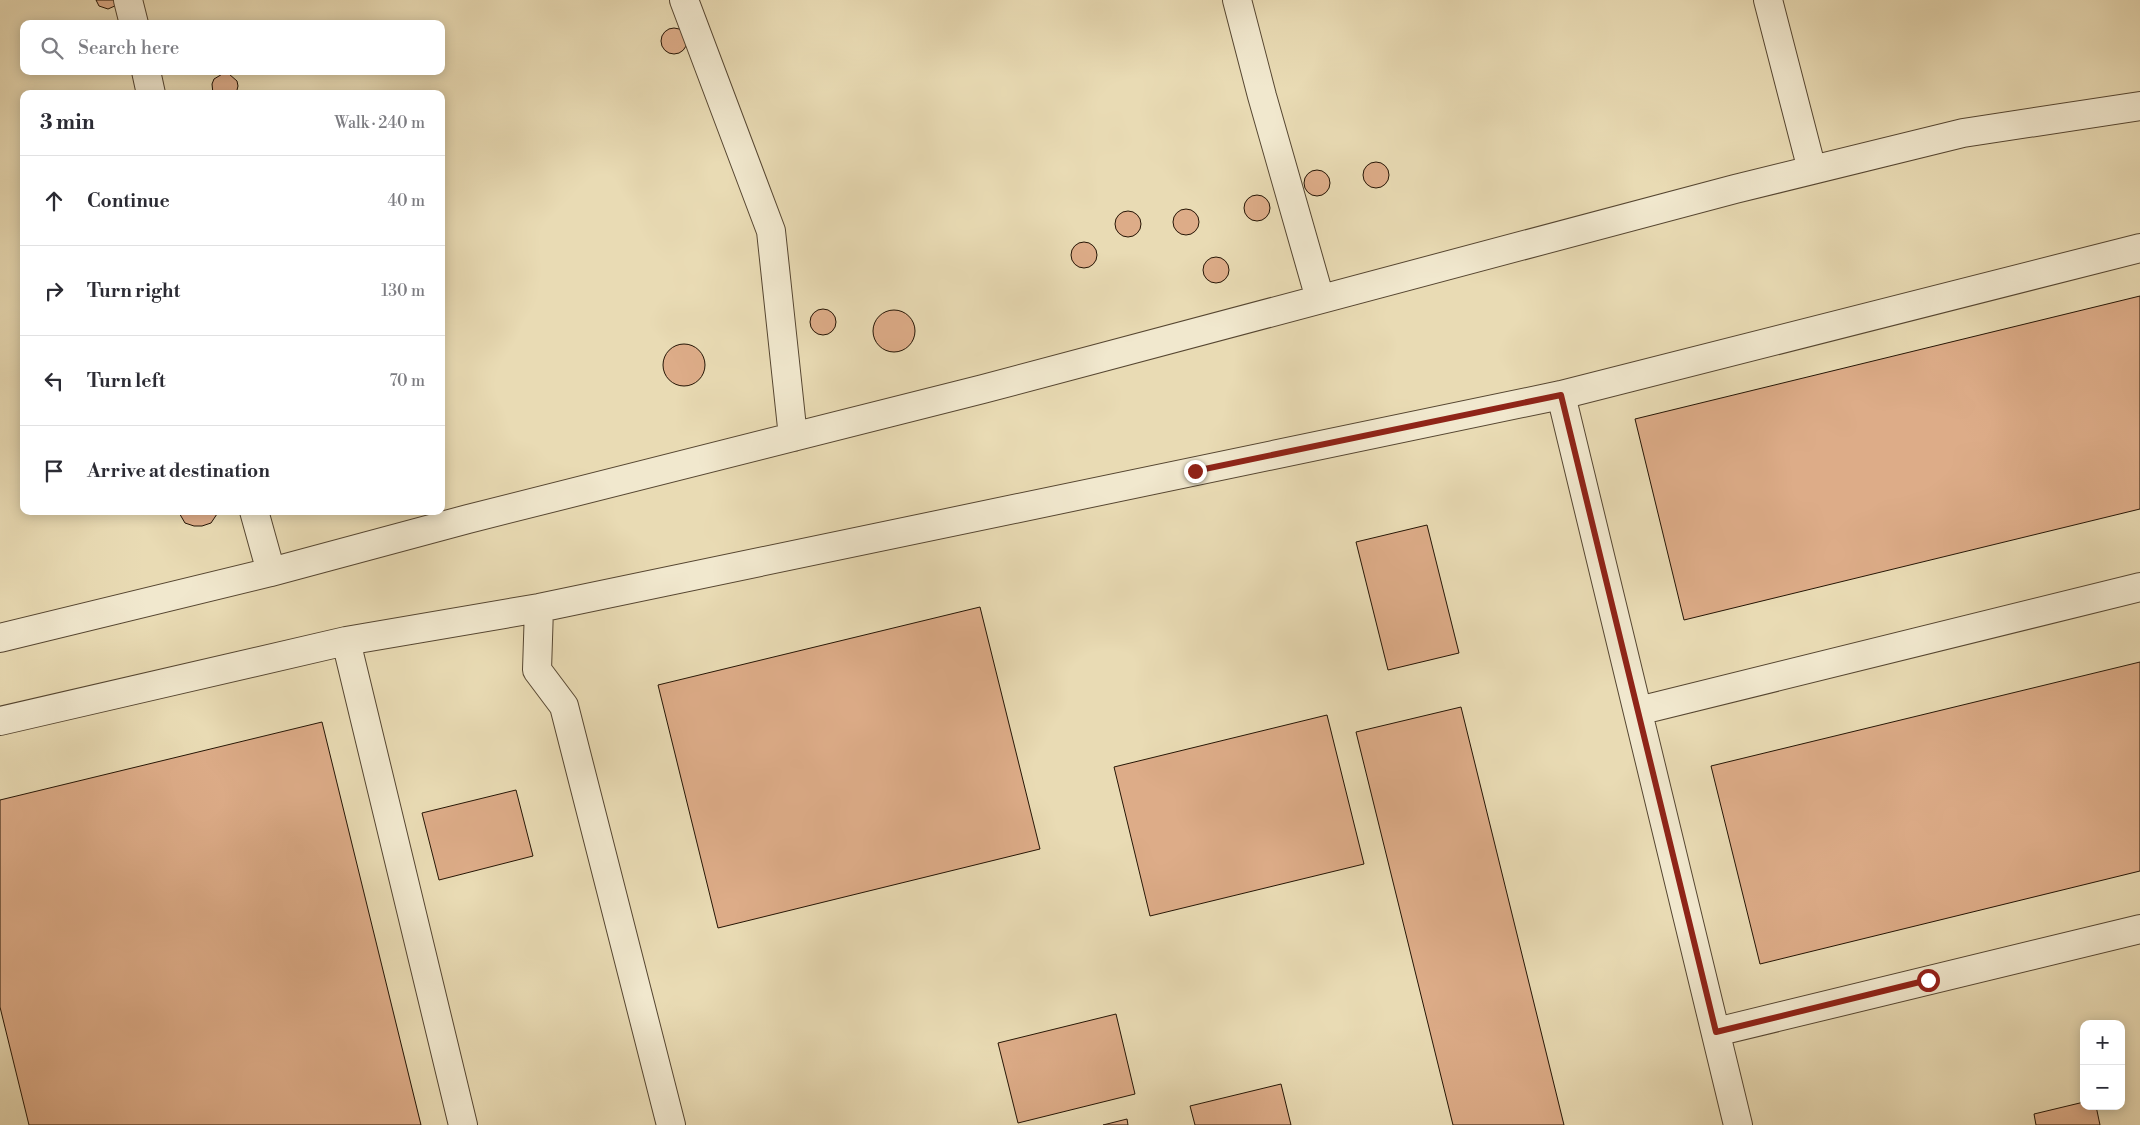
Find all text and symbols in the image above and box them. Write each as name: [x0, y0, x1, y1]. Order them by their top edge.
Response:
search box: [20, 20, 445, 75]
icon: search: [38, 34, 66, 62]
text: Search here: [78, 36, 179, 60]
text: 3 min: [40, 110, 95, 136]
text: Walk · 240 m: [334, 113, 425, 133]
icon: ahead: [40, 187, 68, 215]
text: Continue: [87, 189, 170, 213]
text: 40 m: [388, 191, 425, 211]
icon: right: [40, 277, 68, 305]
text: Turn right: [87, 279, 180, 303]
text: 130 m: [381, 281, 425, 301]
icon: left: [40, 367, 68, 395]
text: Turn left: [87, 369, 166, 393]
text: 70 m: [389, 371, 425, 391]
icon: arrive: [40, 457, 68, 485]
text: Arrive at destination: [87, 459, 270, 483]
route end: [1184, 460, 1207, 483]
route start: [1917, 969, 1940, 992]
map controls: [2080, 1020, 2125, 1110]
button: +: [2080, 1020, 2125, 1065]
button: −: [2080, 1065, 2125, 1110]

